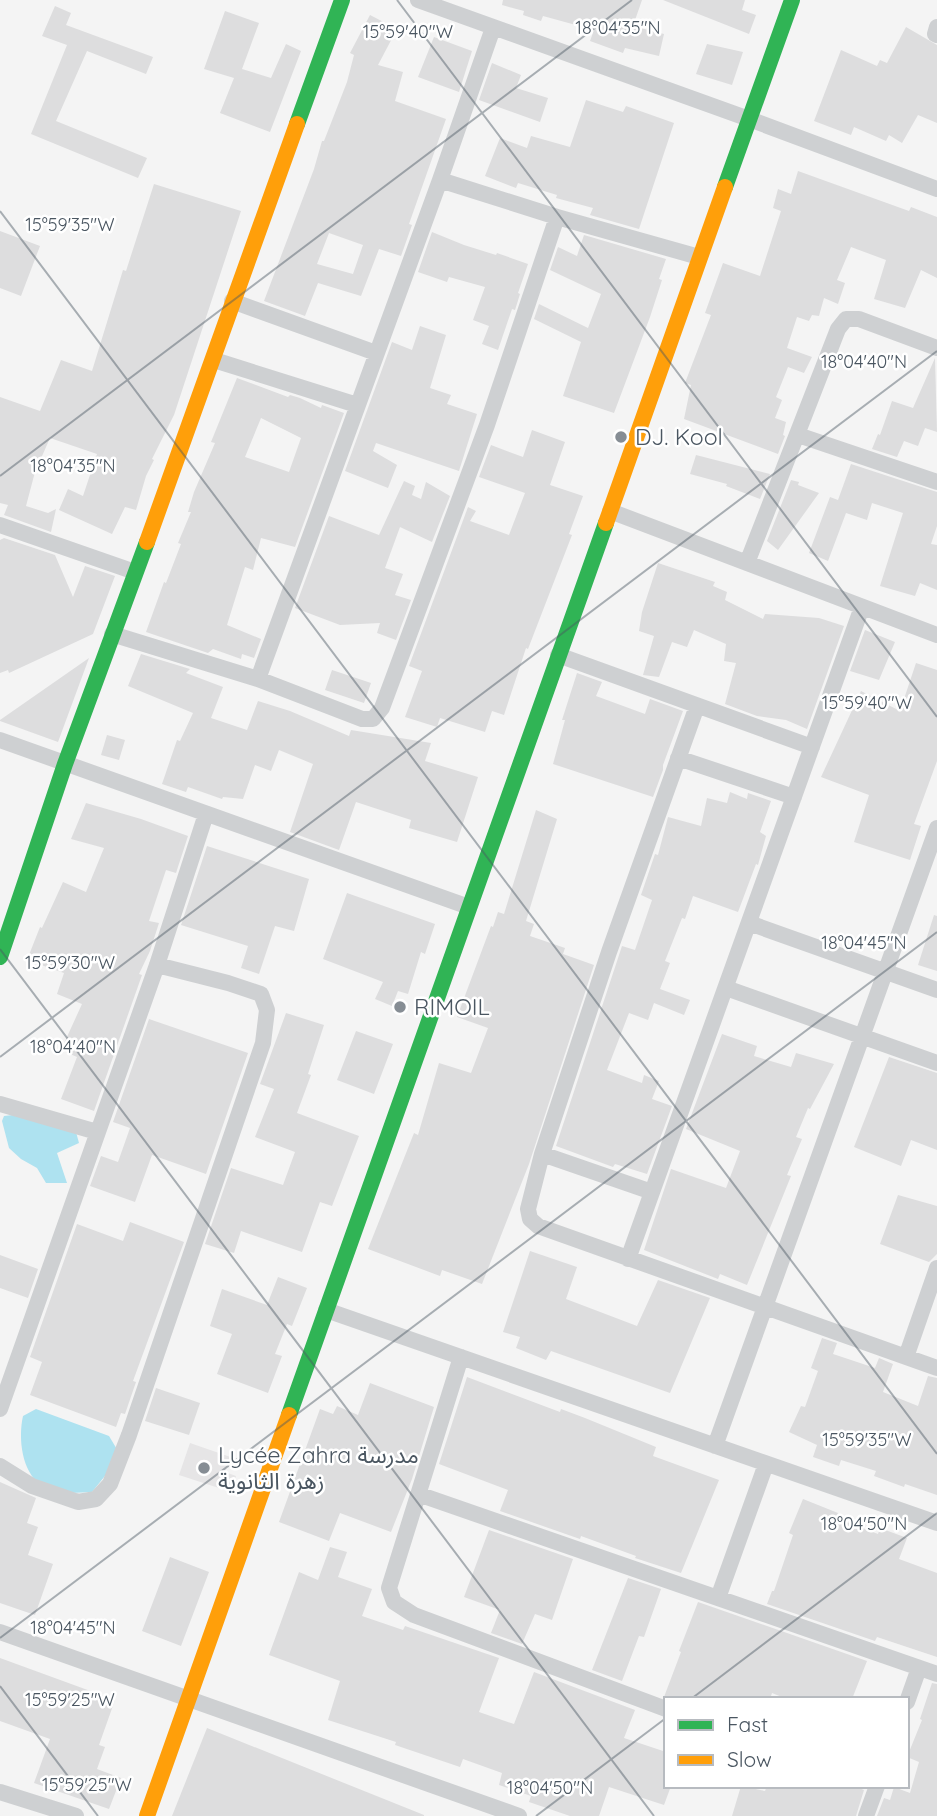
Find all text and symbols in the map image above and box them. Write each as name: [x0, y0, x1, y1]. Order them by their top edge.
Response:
text: 18°04'35"N: [575, 16, 661, 39]
text: 15°59'40"W: [363, 20, 453, 43]
text: 15°59'35"W: [25, 213, 115, 236]
text: 18°04'40"N: [821, 350, 907, 373]
place label: DJ. Kool: [635, 422, 723, 451]
marker: DJ. Kool: [613, 429, 629, 445]
text: 18°04'35"N: [30, 454, 116, 477]
text: 15°59'40"W: [822, 691, 912, 714]
text: 18°04'45"N: [821, 931, 907, 954]
text: 15°59'30"W: [25, 951, 115, 974]
place label: RIMOIL: [414, 992, 490, 1021]
marker: RIMOIL: [392, 999, 408, 1015]
text: 18°04'40"N: [30, 1035, 116, 1058]
text: 15°59'35"W: [822, 1428, 912, 1451]
place label: Lycée Zahra مدرسة زهرة الثانوية: [218, 1440, 419, 1495]
marker: Lycée Zahra مدرسة زهرة الثانوية: [196, 1460, 212, 1476]
text: 18°04'50"N: [821, 1512, 907, 1535]
text: 18°04'45"N: [30, 1616, 116, 1639]
text: 15°59'25"W: [25, 1688, 115, 1711]
legend: [664, 1697, 909, 1788]
text: Fast: [727, 1711, 768, 1737]
text: Slow: [727, 1746, 772, 1772]
text: 15°59'25"W: [42, 1773, 132, 1796]
text: 18°04'50"N: [507, 1776, 593, 1799]

